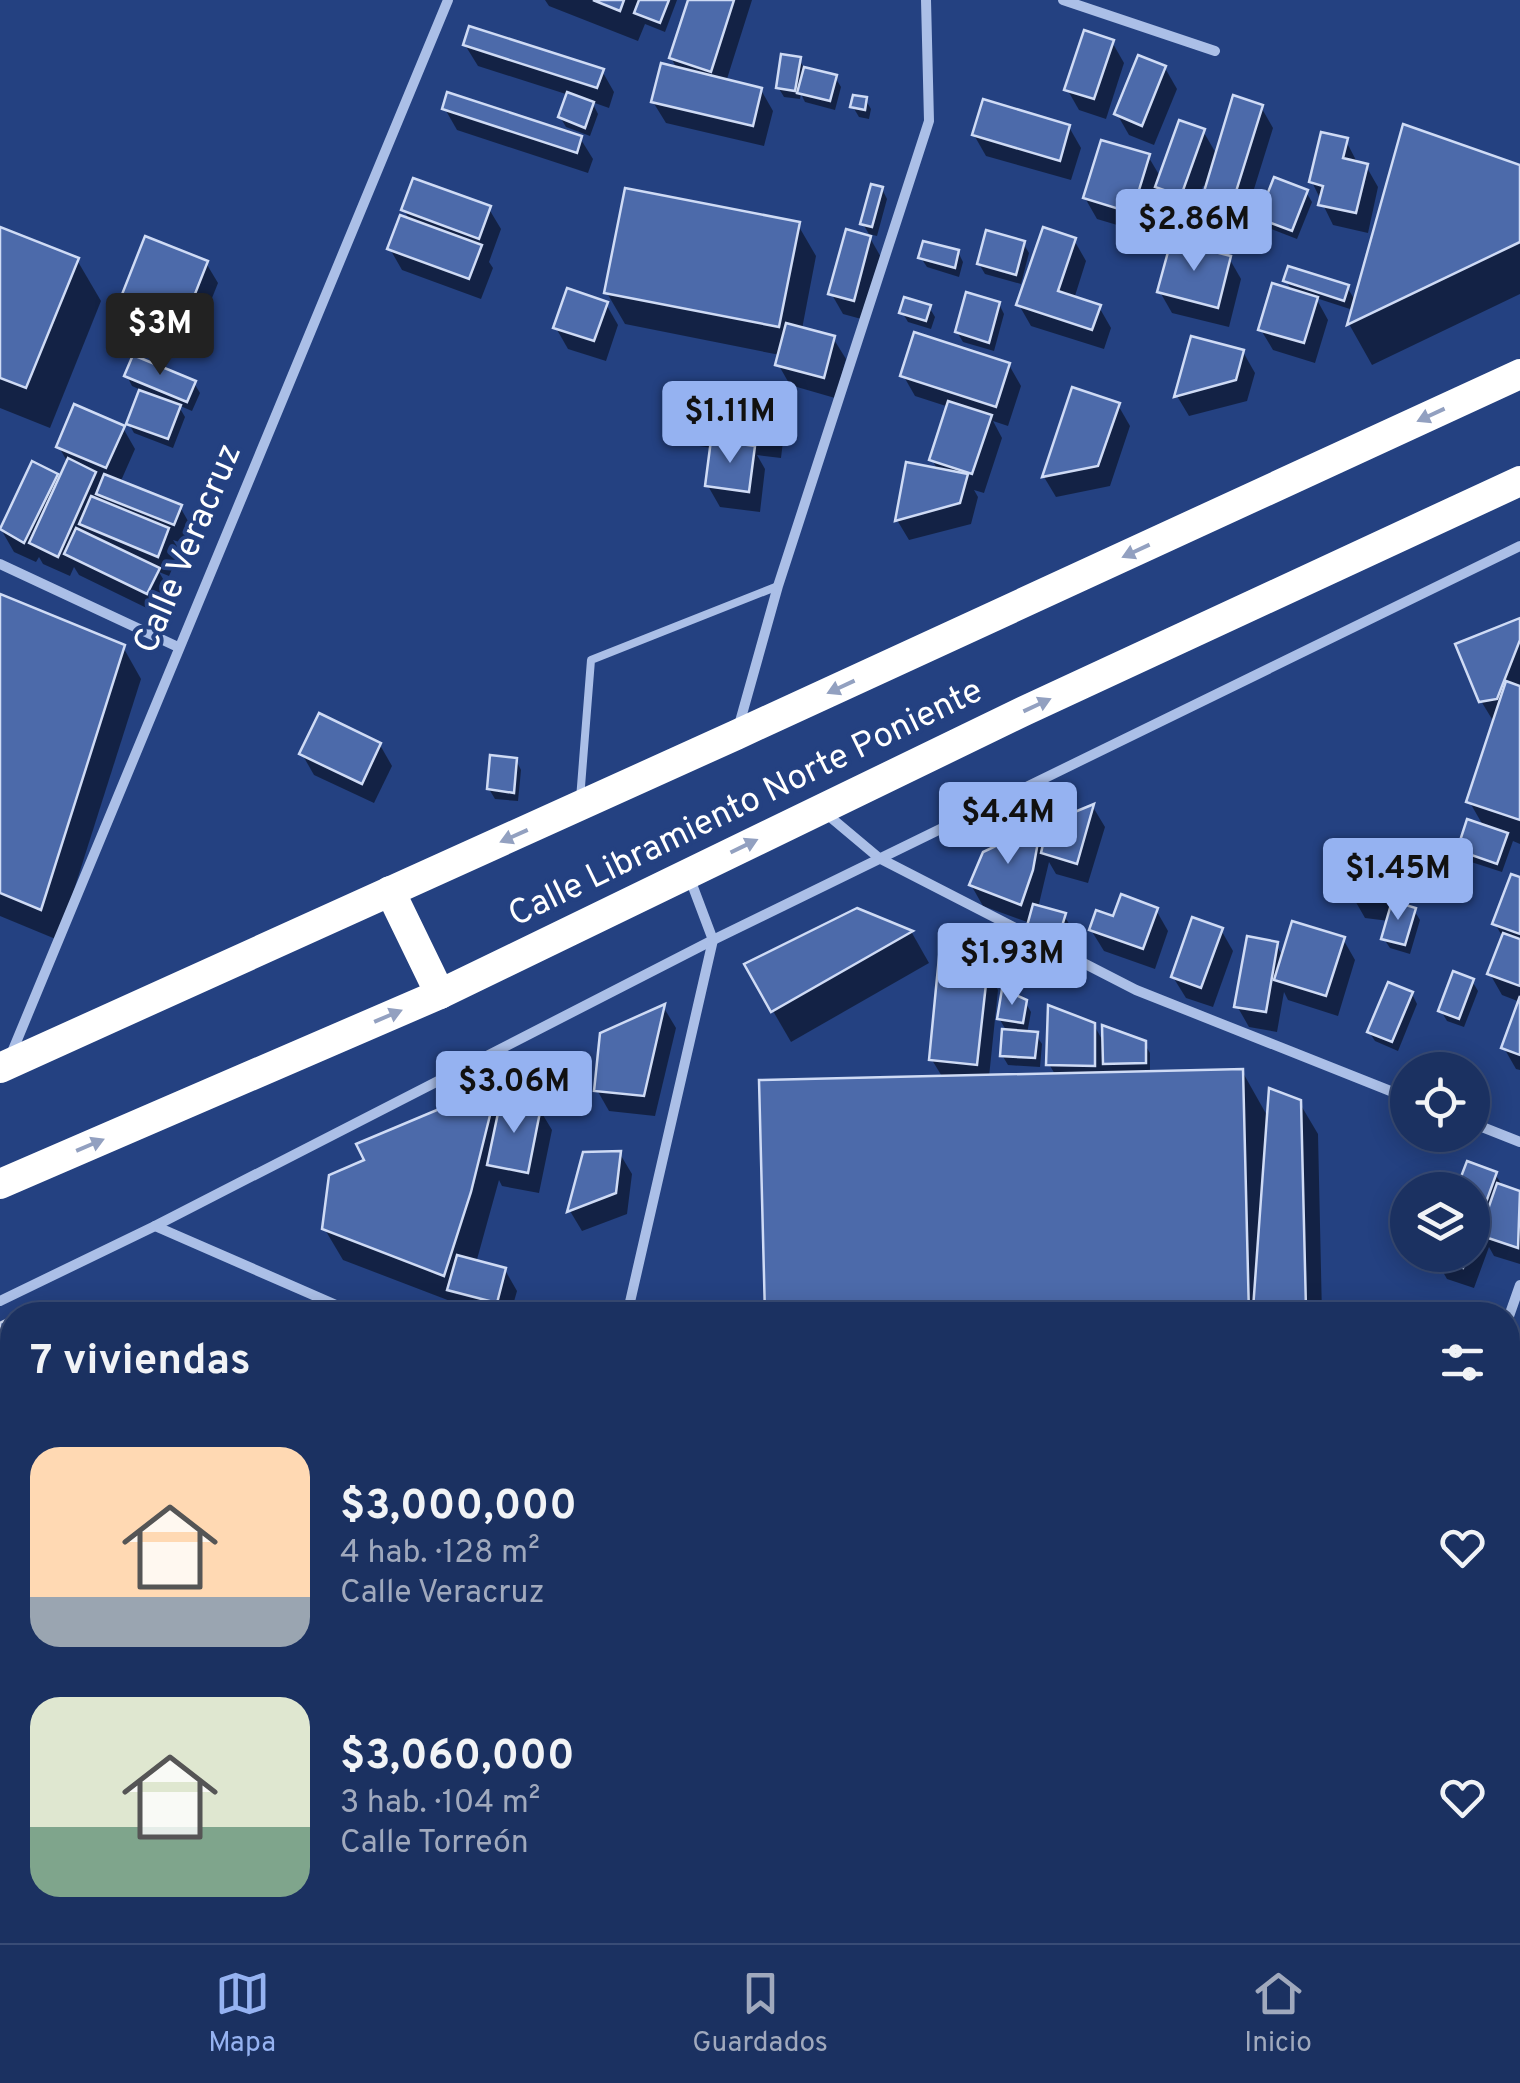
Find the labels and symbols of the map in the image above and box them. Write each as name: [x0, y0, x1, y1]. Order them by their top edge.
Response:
pin: $2.86M: [1113, 189, 1275, 274]
pin: $3M: [112, 293, 208, 378]
pin: $1.11M: [649, 381, 811, 466]
one-way arrow: [1417, 406, 1446, 423]
street label: Calle Veracruz: [125, 437, 253, 661]
one-way arrow: [1121, 542, 1150, 559]
street label: Calle Libramiento Norte Poniente: [502, 670, 990, 938]
one-way arrow: [826, 678, 855, 695]
one-way arrow: [1022, 697, 1052, 713]
pin: $4.4M: [938, 782, 1078, 867]
one-way arrow: [499, 828, 528, 844]
one-way arrow: [730, 838, 759, 855]
pin: $1.45M: [1317, 838, 1479, 923]
pin: $1.93M: [931, 923, 1093, 1008]
one-way arrow: [373, 1008, 403, 1024]
pin: $3.06M: [433, 1051, 595, 1136]
one-way arrow: [75, 1137, 104, 1153]

